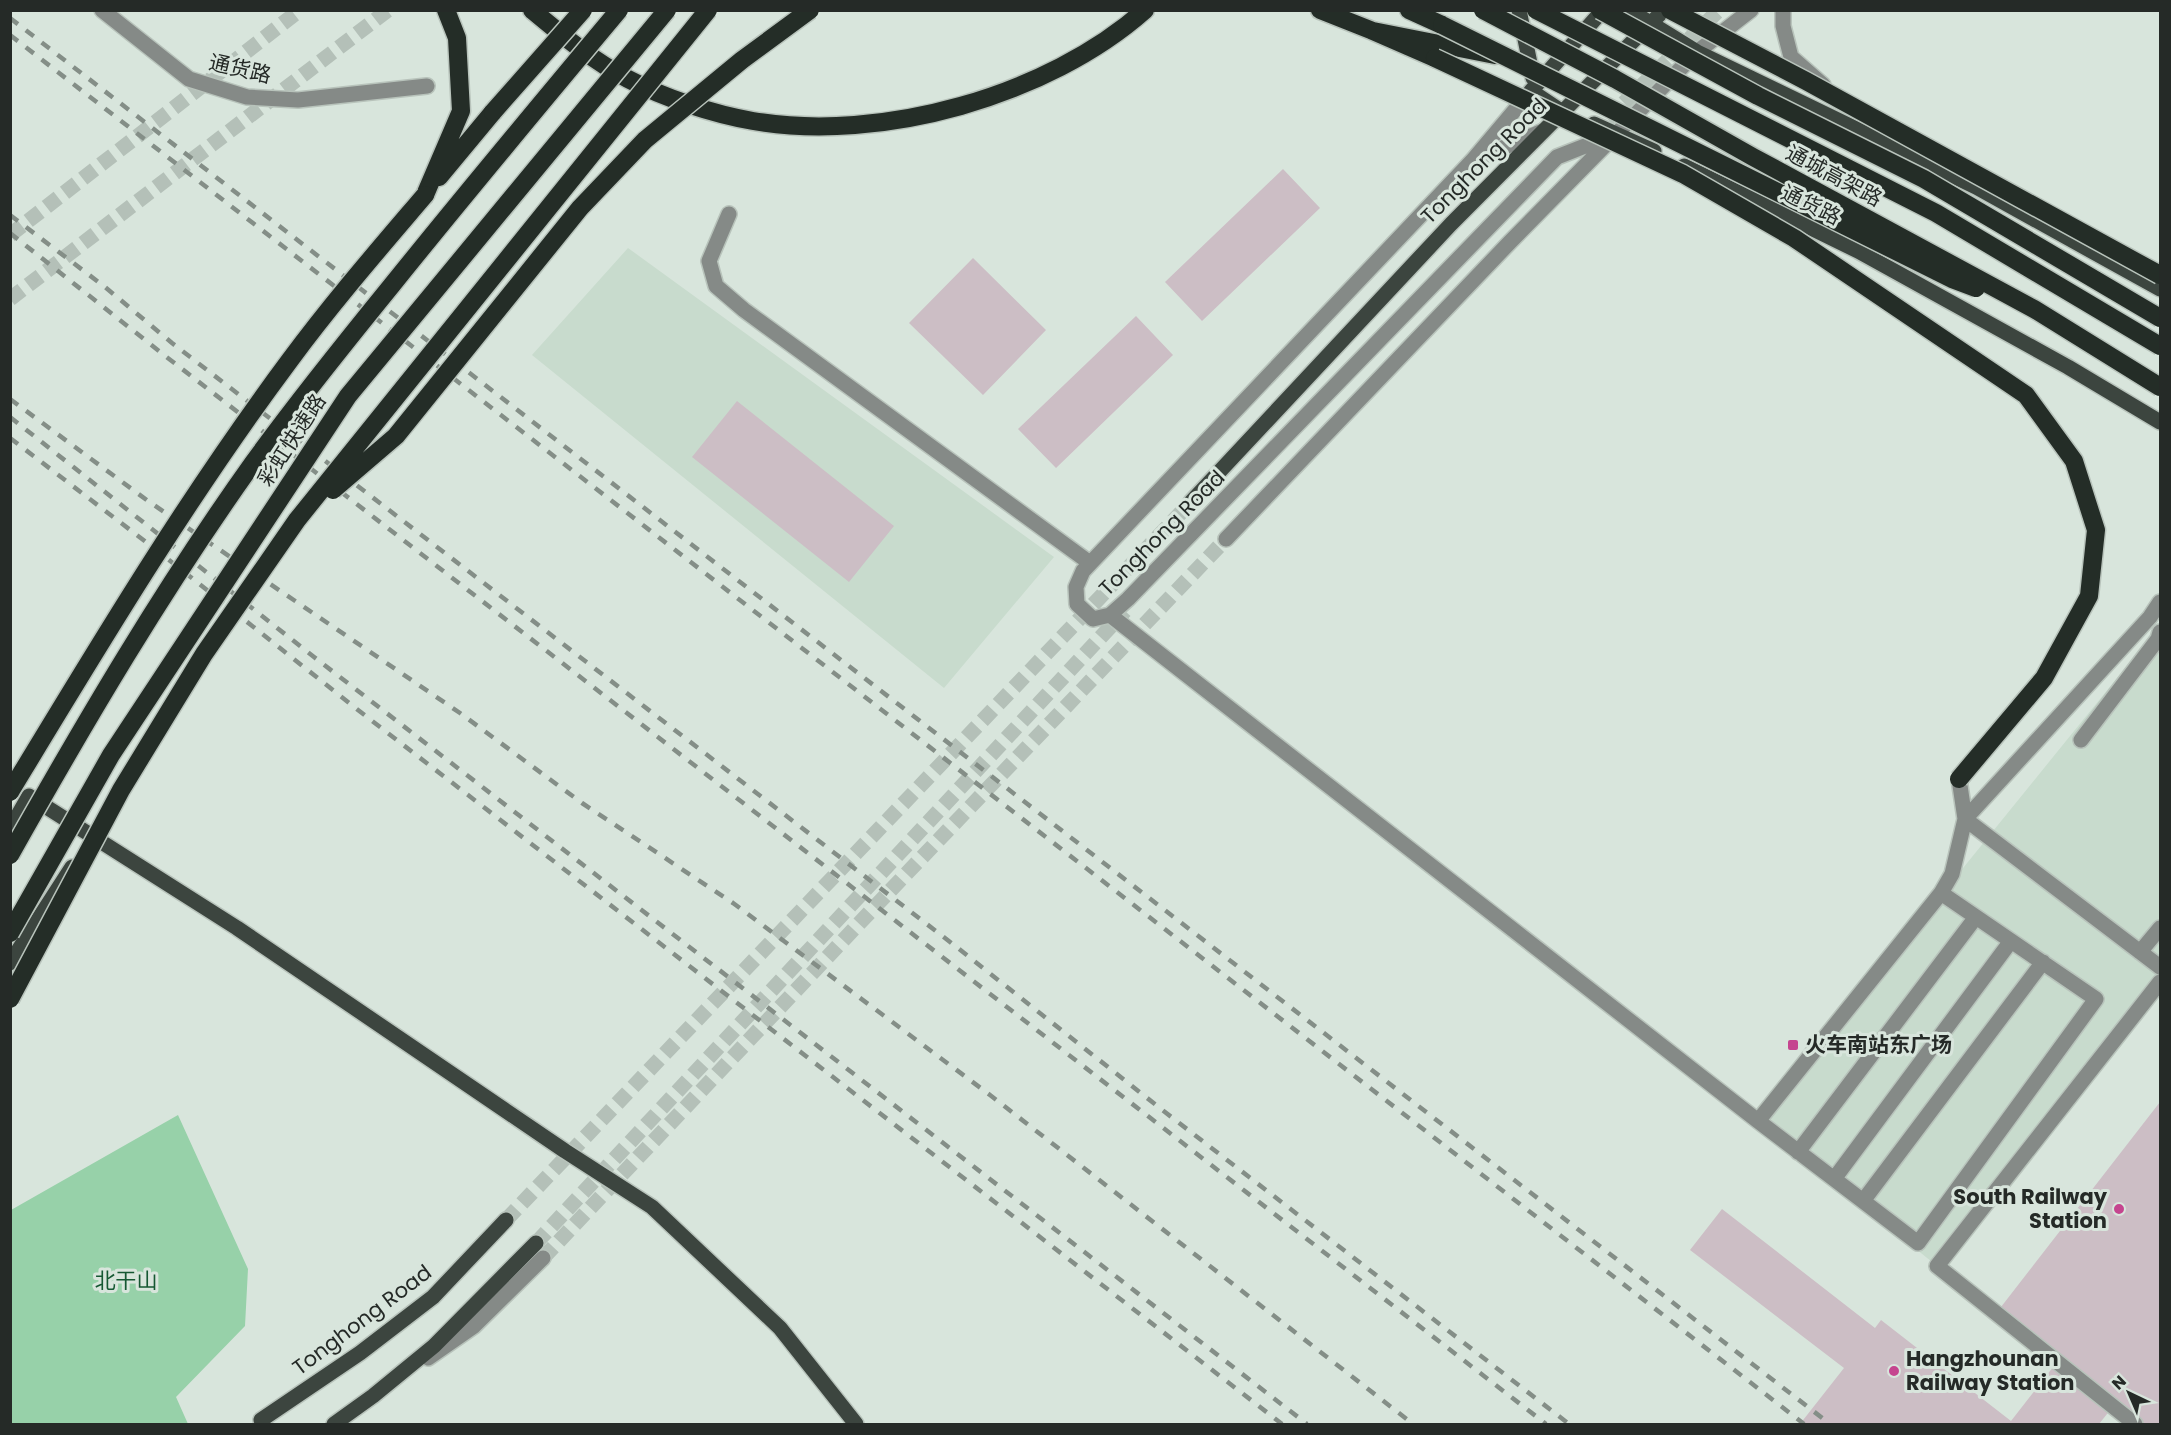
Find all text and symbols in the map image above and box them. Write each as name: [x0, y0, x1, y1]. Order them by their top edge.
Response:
street label: 通货路: [206, 47, 274, 90]
street label: Tonghong Road: [1414, 91, 1553, 230]
street label: 通城高架路: [1781, 138, 1887, 213]
street label: 通货路: [1777, 178, 1846, 231]
street label: 彩虹快速路: [251, 388, 332, 492]
street label: Tonghong Road: [1092, 463, 1231, 602]
place label: 火车南站东广场: [1805, 1030, 1952, 1059]
marker: 火车南站东广场: [1786, 1038, 1800, 1052]
place label: South Railway Station: [1953, 1182, 2108, 1235]
marker: South Railway Station: [2112, 1202, 2126, 1216]
street label: Tonghong Road: [286, 1258, 437, 1381]
park label: 北干山: [95, 1266, 158, 1295]
place label: Hangzhounan Railway Station: [1906, 1344, 2074, 1397]
north arrow: [2099, 1363, 2159, 1423]
marker: Hangzhounan Railway Station: [1887, 1364, 1901, 1378]
text: N: [2107, 1370, 2131, 1395]

